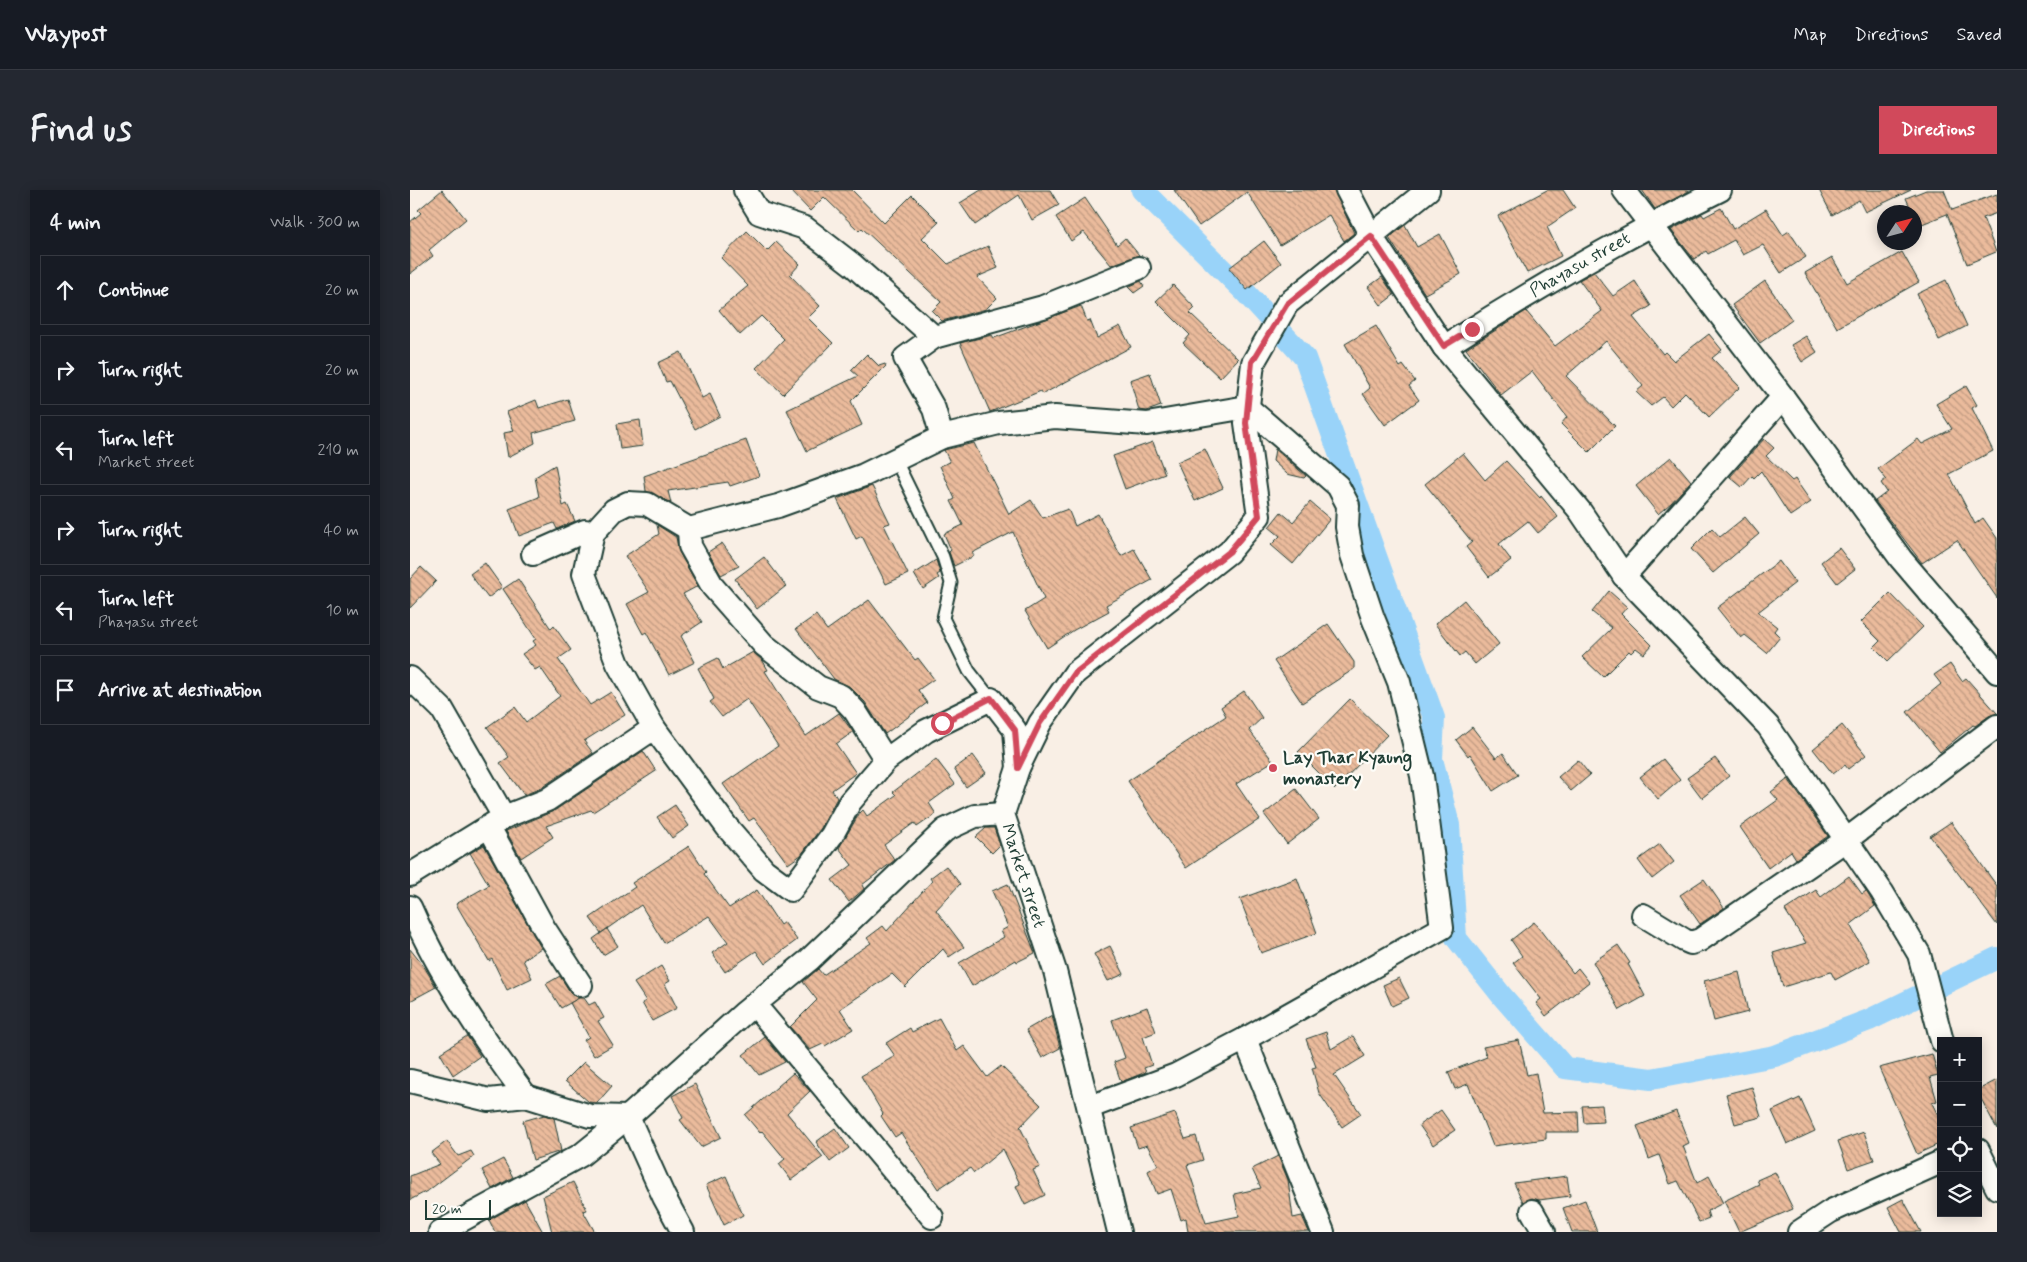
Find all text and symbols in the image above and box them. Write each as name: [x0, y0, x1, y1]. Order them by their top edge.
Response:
text: Waypost: [25, 19, 107, 50]
text: Map: [1794, 23, 1827, 47]
text: Directions: [1855, 23, 1929, 47]
text: Saved: [1957, 23, 2002, 47]
button: Directions: [1879, 106, 1997, 154]
text: Find us: [30, 107, 132, 153]
north arrow: [1877, 205, 1922, 250]
text: 4 min: [50, 209, 101, 237]
text: Walk · 300 m: [270, 212, 360, 233]
street label: Phayasu street: [1525, 227, 1635, 303]
icon: ahead: [51, 276, 79, 304]
text: Continue: [98, 278, 169, 303]
text: 20 m: [325, 280, 359, 301]
route end: [1461, 318, 1484, 341]
icon: right: [51, 356, 79, 384]
text: Turn right: [98, 358, 182, 383]
text: 20 m: [325, 360, 359, 381]
text: Turn left: [98, 427, 174, 452]
icon: left: [51, 436, 79, 464]
text: 210 m: [318, 440, 359, 461]
text: Market street: [98, 452, 194, 473]
icon: right: [51, 516, 79, 544]
text: Turn right: [98, 518, 182, 543]
text: 40 m: [323, 520, 359, 541]
text: Turn left: [98, 587, 174, 612]
icon: left: [51, 596, 79, 624]
text: 10 m: [326, 600, 359, 621]
text: Phayasu street: [98, 612, 198, 633]
icon: arrive: [51, 676, 79, 704]
text: Arrive at destination: [98, 678, 262, 703]
route start: [931, 712, 954, 735]
place label: Lay Thar Kyaung monastery: [1283, 746, 1412, 791]
marker: Lay Thar Kyaung monastery: [1267, 762, 1279, 774]
street label: Market street: [995, 821, 1051, 931]
map controls: [1937, 1037, 1982, 1217]
button: +: [1937, 1037, 1982, 1082]
button: −: [1937, 1082, 1982, 1127]
button: locate: [1937, 1127, 1982, 1172]
button: layers: [1937, 1172, 1982, 1217]
scale bar: [425, 1197, 491, 1220]
text: 20 m: [432, 1200, 462, 1218]

